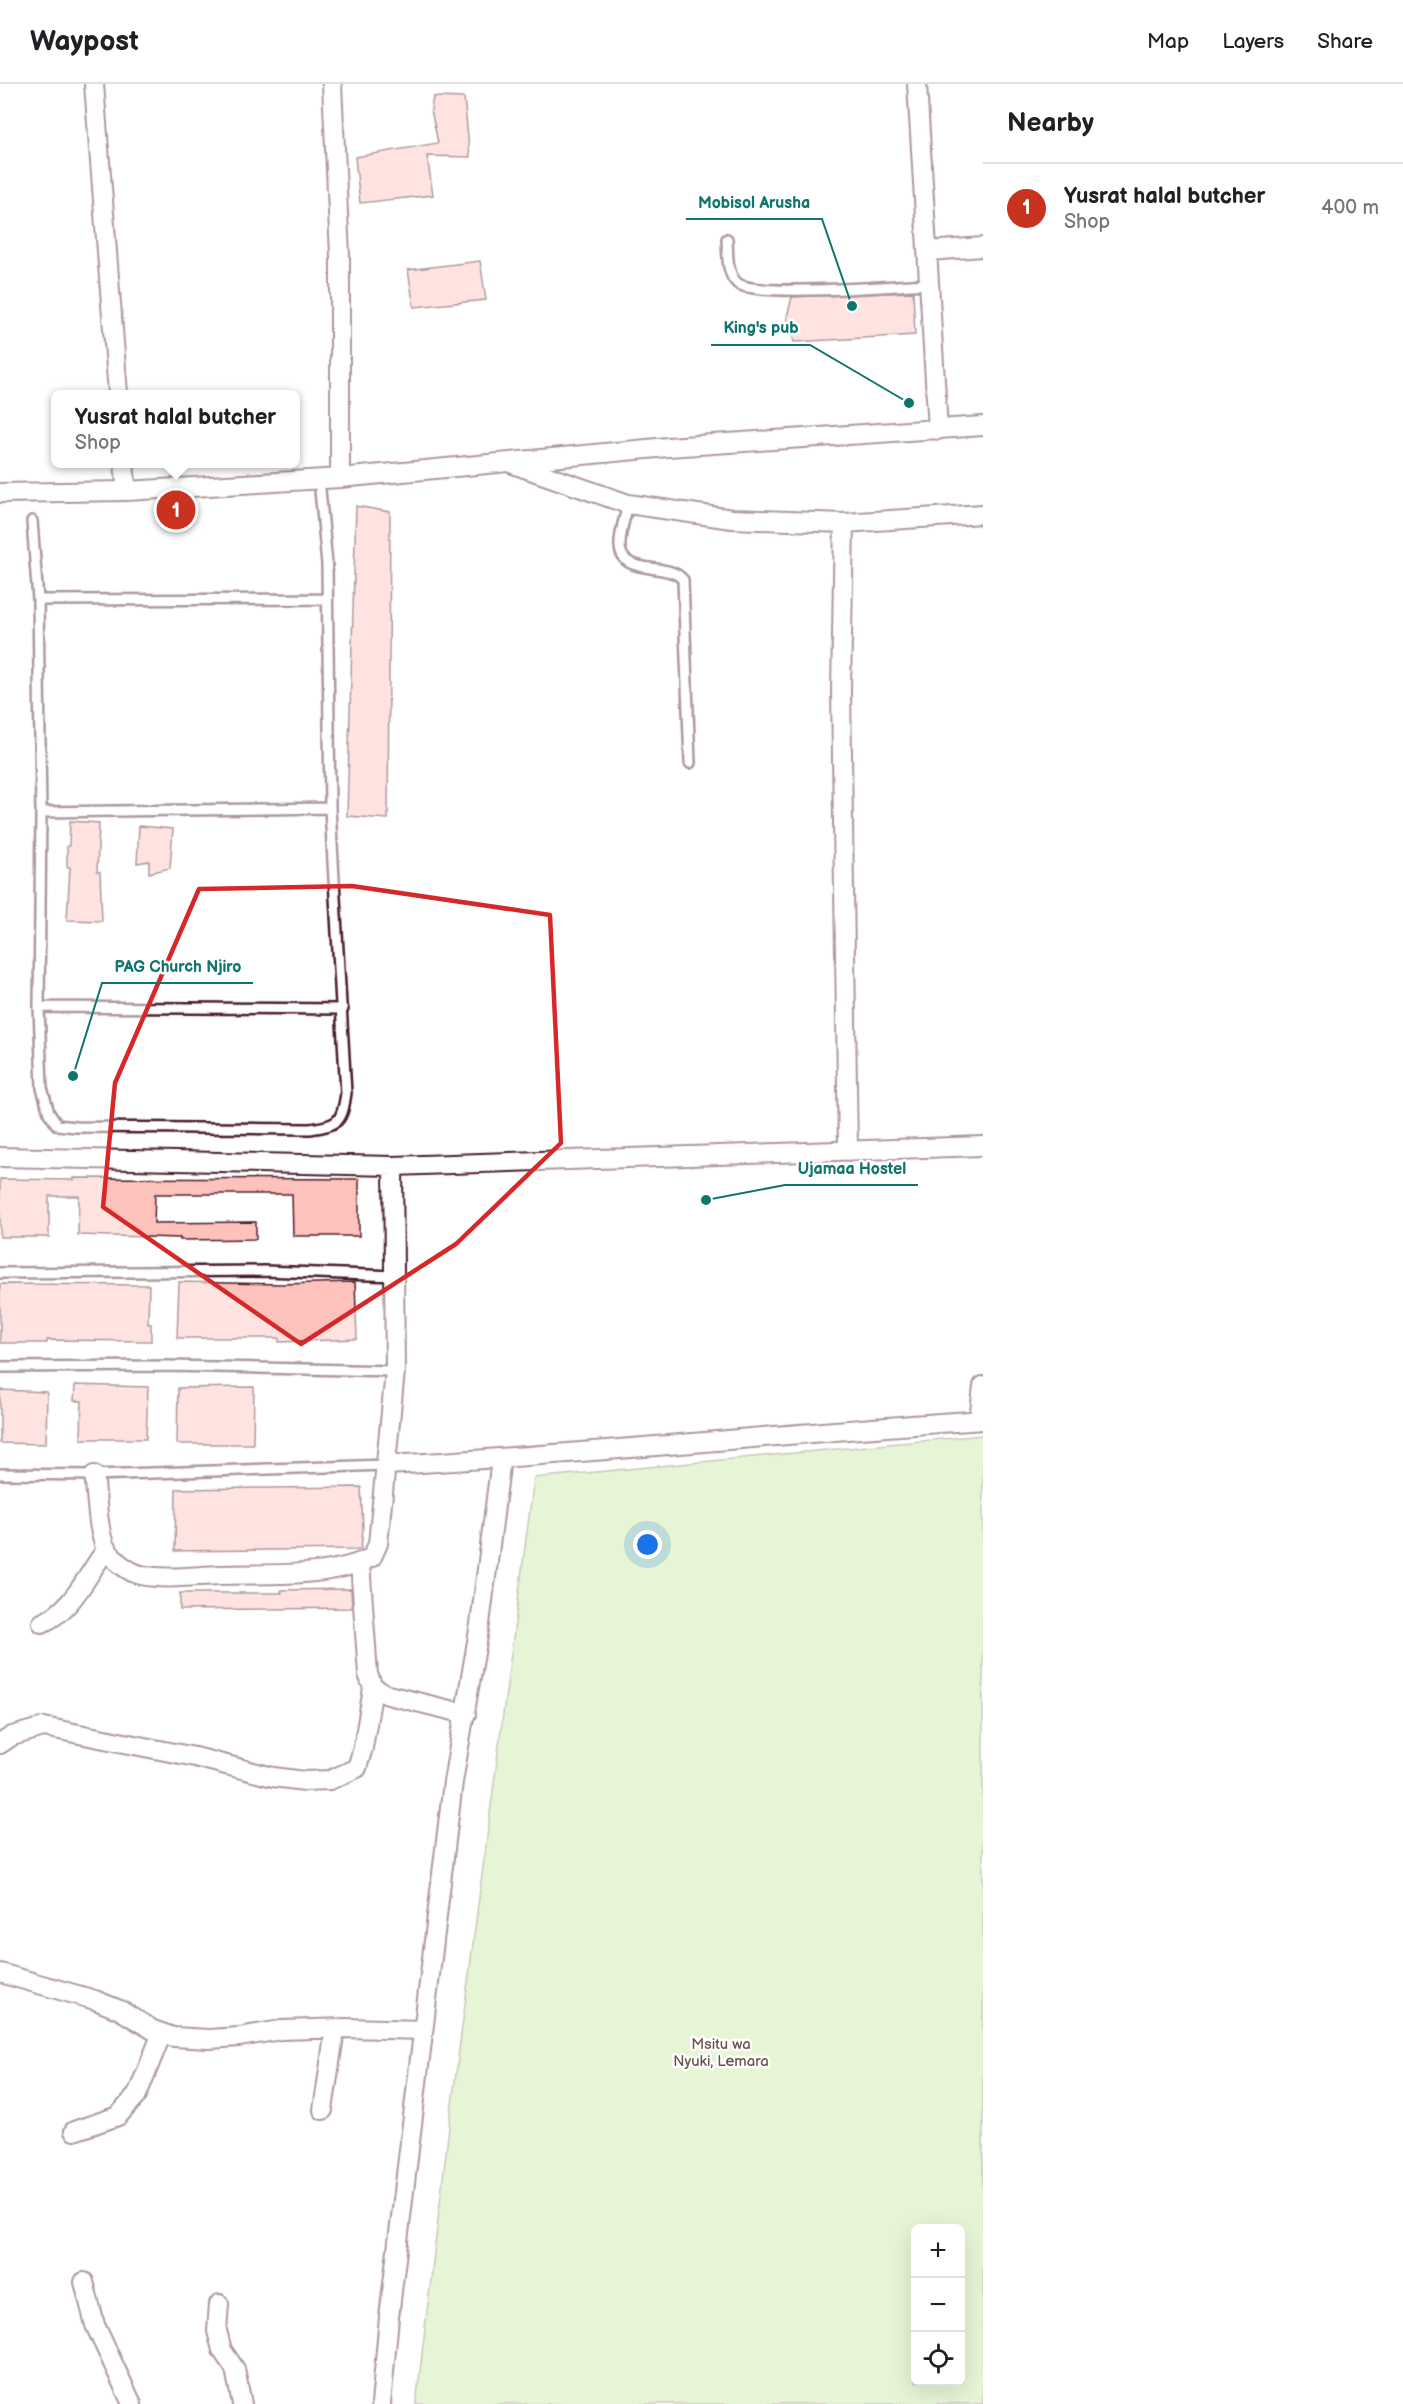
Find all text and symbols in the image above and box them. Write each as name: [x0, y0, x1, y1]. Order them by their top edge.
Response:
text: Waypost: [30, 25, 139, 58]
text: Map: [1147, 29, 1189, 54]
text: Layers: [1222, 29, 1284, 54]
text: Share: [1317, 29, 1373, 54]
text: Nearby: [1007, 108, 1094, 139]
text: Yusrat halal butcher: [1064, 183, 1265, 210]
callout: Mobisol Arusha: [686, 185, 822, 219]
text: Mobisol Arusha: [698, 194, 810, 213]
text: 1: [1022, 196, 1031, 220]
text: 400 m: [1321, 196, 1379, 220]
text: Shop: [1064, 210, 1110, 234]
callout: King's pub: [711, 311, 810, 345]
text: King's pub: [723, 319, 799, 338]
popup: [51, 390, 300, 468]
text: Yusrat halal butcher: [75, 404, 276, 431]
text: Shop: [75, 431, 121, 455]
pin: 1: [156, 488, 195, 532]
callout: PAG Church Njiro: [102, 949, 253, 983]
text: PAG Church Njiro: [115, 958, 241, 977]
callout: Ujamaa Hostel: [785, 1151, 918, 1185]
text: Ujamaa Hostel: [798, 1160, 906, 1179]
your location: [633, 1530, 662, 1559]
park label: Msitu wa Nyuki, Lemara: [673, 2035, 769, 2071]
map controls: [911, 2224, 965, 2386]
button: +: [911, 2224, 965, 2278]
button: −: [911, 2278, 965, 2332]
button: locate: [911, 2332, 965, 2386]

